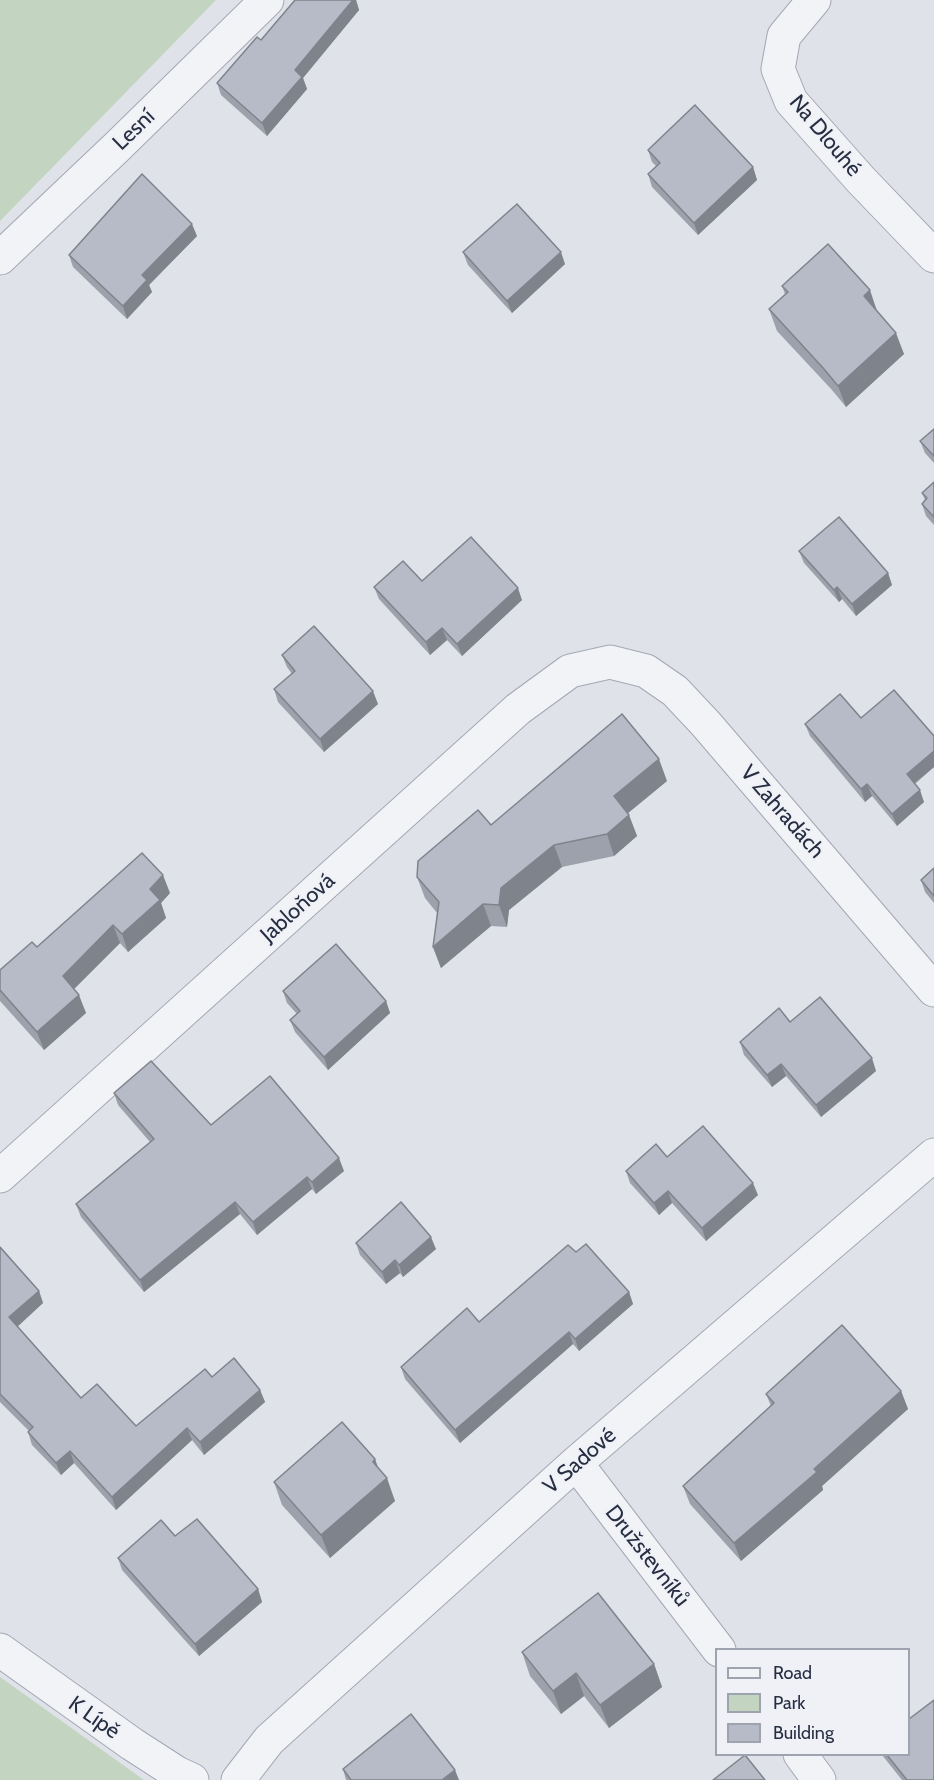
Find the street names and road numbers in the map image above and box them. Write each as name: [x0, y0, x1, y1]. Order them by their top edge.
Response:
street label: Na Dlouhé: [783, 90, 867, 182]
street label: Lesní: [108, 104, 160, 156]
street label: V Zahradách: [734, 760, 830, 864]
street label: Jabloňová: [255, 868, 341, 948]
street label: V Sadové: [538, 1422, 622, 1500]
street label: Družstevníků: [599, 1500, 695, 1612]
street label: K Lípě: [63, 1691, 125, 1745]

